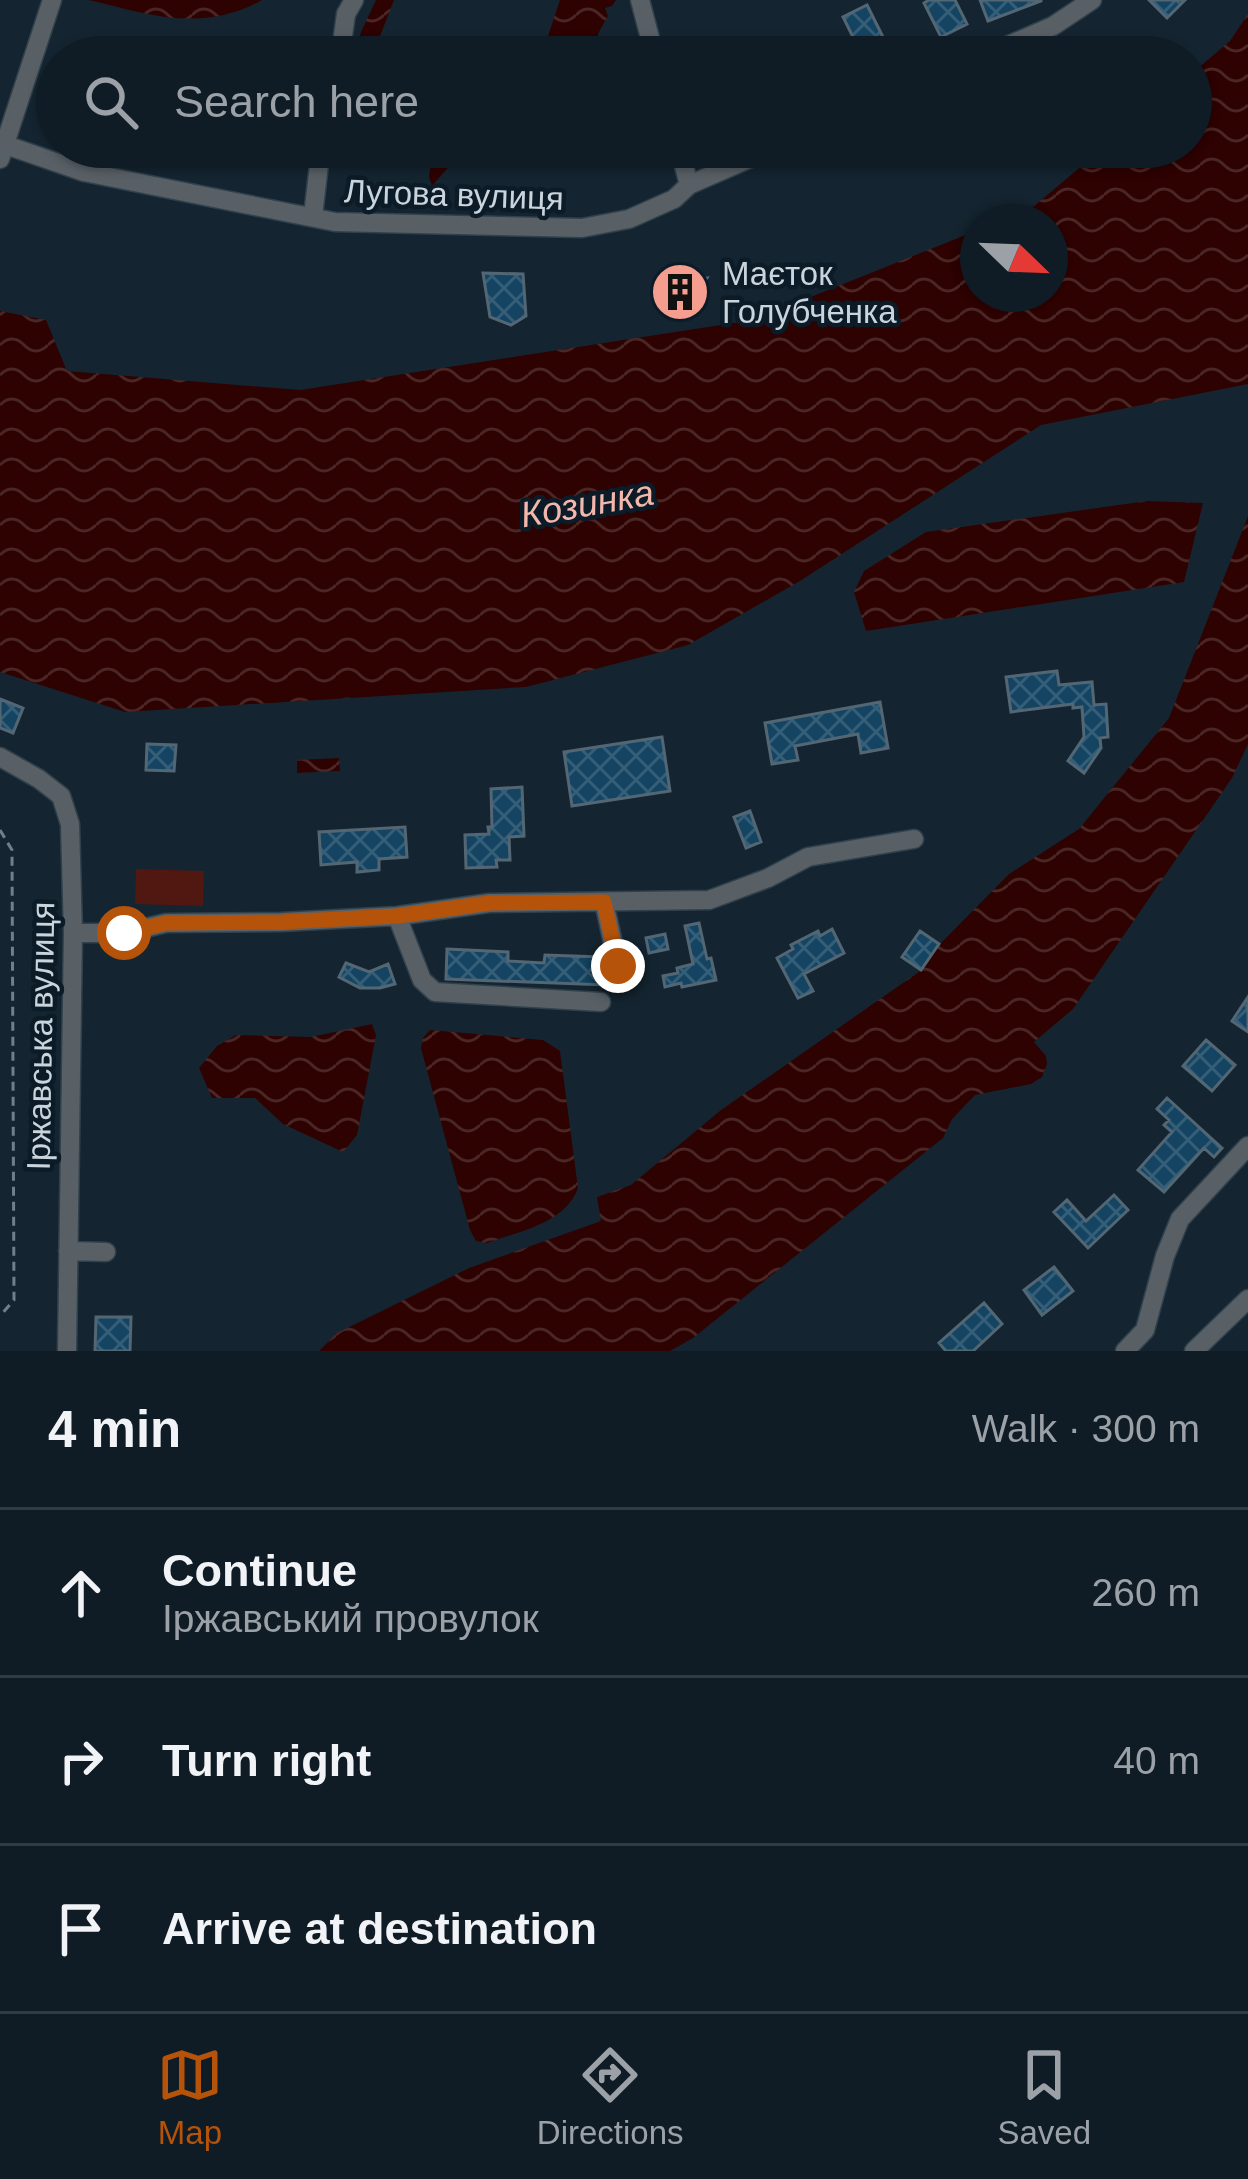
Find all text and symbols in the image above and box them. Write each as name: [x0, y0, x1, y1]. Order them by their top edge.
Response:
search box: [36, 36, 1212, 168]
icon: search: [78, 69, 144, 135]
text: Search here: [174, 76, 419, 127]
street label: Лугова вулиця: [343, 172, 565, 217]
north arrow: [960, 204, 1068, 312]
place label: Маєток Голубченка: [722, 255, 897, 330]
building icon: Маєток Голубченка: [649, 261, 711, 323]
water label: Козинка: [517, 472, 657, 535]
street label: Іржавська вулиця: [20, 901, 61, 1171]
route start: [97, 906, 151, 960]
route end: [591, 939, 645, 993]
text: 4 min: [48, 1401, 181, 1458]
text: Walk · 300 m: [972, 1407, 1200, 1450]
text: Continue: [162, 1545, 357, 1596]
icon: ahead: [48, 1560, 114, 1626]
text: 260 m: [1092, 1571, 1200, 1614]
text: Іржавський провулок: [162, 1597, 539, 1640]
icon: right: [48, 1728, 114, 1794]
text: Turn right: [162, 1735, 371, 1786]
text: 40 m: [1113, 1739, 1200, 1782]
icon: arrive: [48, 1896, 114, 1962]
text: Arrive at destination: [162, 1903, 597, 1954]
tab: Map: [157, 2042, 223, 2152]
tab: Directions: [537, 2042, 684, 2152]
tab: Saved: [997, 2042, 1091, 2152]

